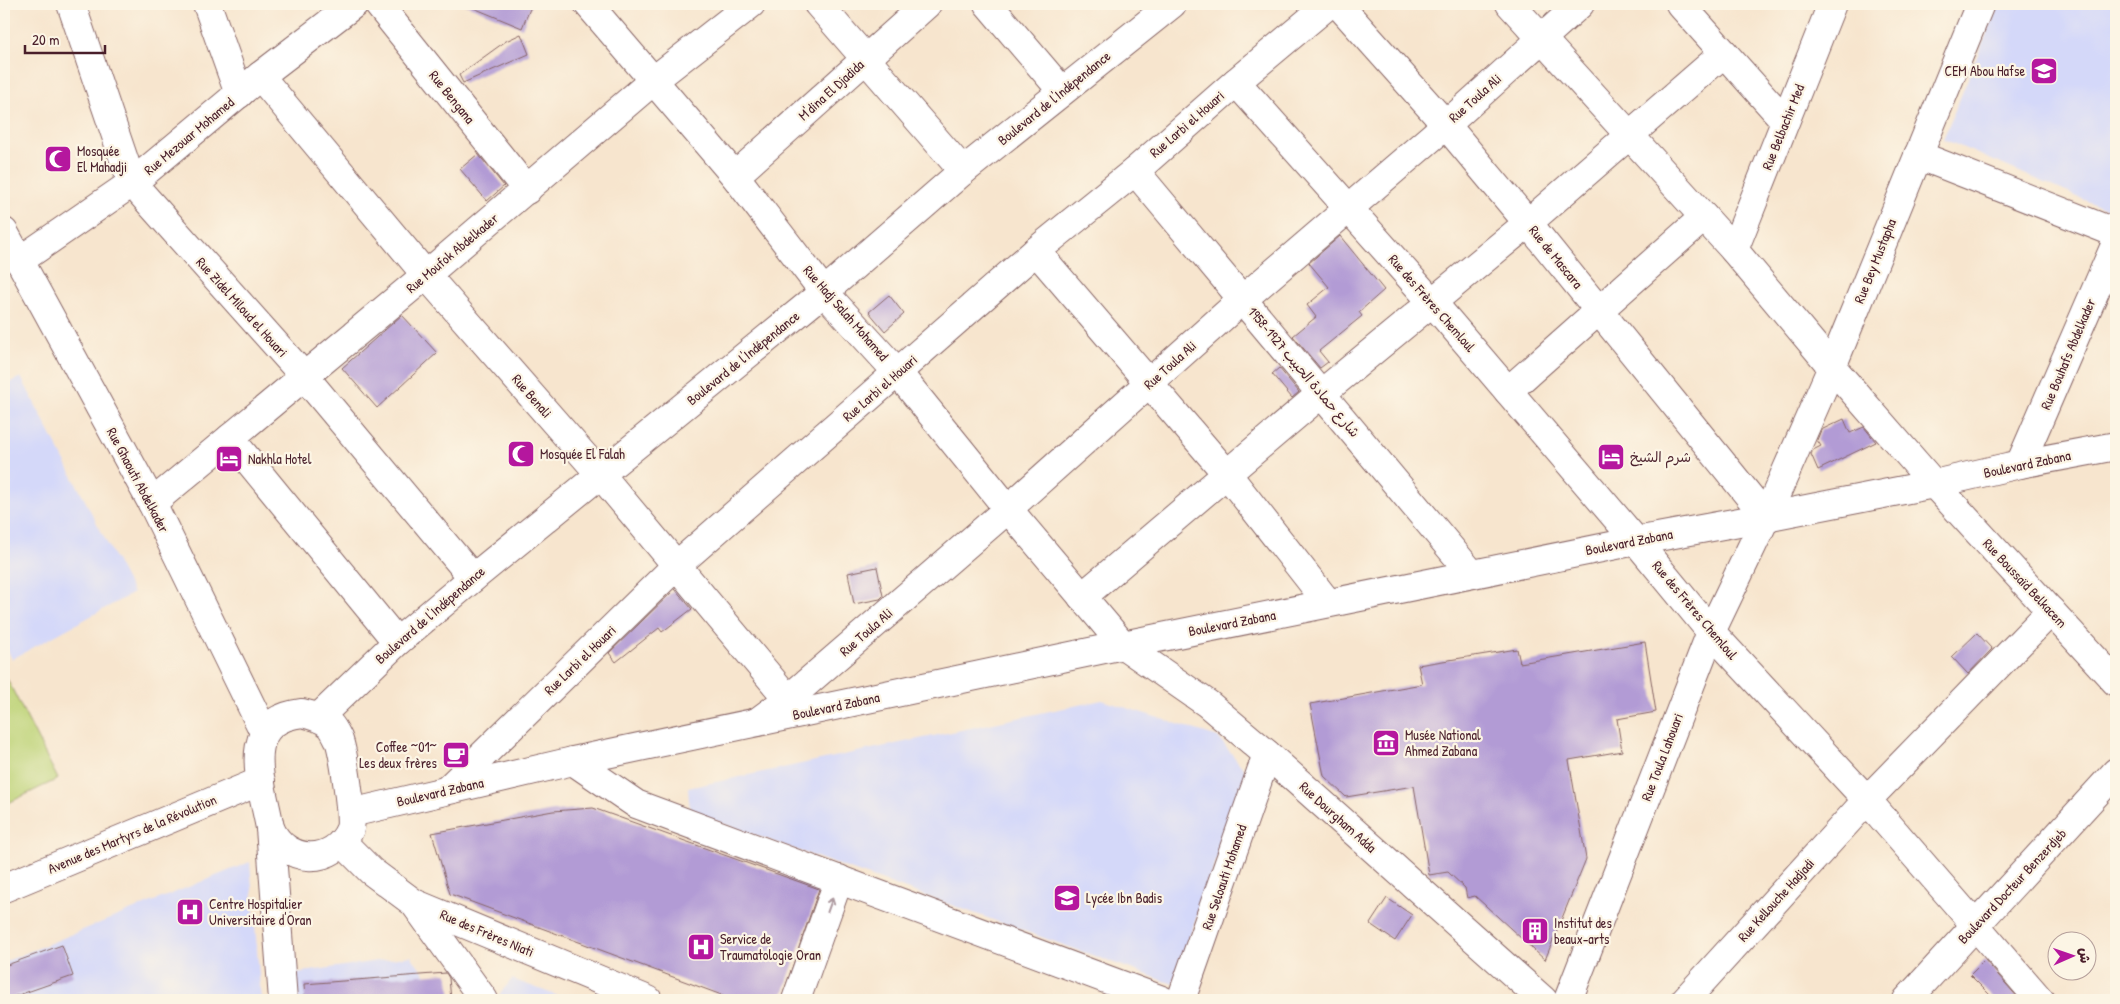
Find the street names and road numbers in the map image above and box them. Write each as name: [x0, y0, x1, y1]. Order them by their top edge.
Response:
street label: Boulevard de l'Indépendance: [993, 46, 1115, 150]
street label: M'dina El Djadida: [794, 55, 869, 125]
street label: Rue Bengana: [424, 66, 480, 128]
street label: Rue Toula Ali: [1444, 69, 1505, 126]
street label: Rue Belbachir Med: [1757, 81, 1809, 172]
street label: Rue Larbi el Houari: [1145, 86, 1228, 161]
street label: Rue Mezouar Mohamed: [140, 92, 238, 179]
street label: Rue Moufok Abdelkader: [401, 208, 502, 297]
street label: Rue Bey Mustapha: [1849, 215, 1901, 306]
street label: Rue de Mascara: [1525, 221, 1588, 293]
street label: Rue des Frères Chemloul: [1385, 250, 1480, 356]
street label: Rue Zidel Miloud el Houari: [192, 253, 292, 361]
street label: Rue Hadj Salah Mohamed: [799, 261, 894, 366]
street label: Rue Bouhafs Abdelkader: [2036, 295, 2100, 412]
street label: شارع حمادة الحبيب 1927-1958: [1243, 302, 1365, 442]
street label: Boulevard de l'Indépendance: [682, 306, 804, 410]
street label: Rue Toula Ali: [1139, 336, 1200, 393]
street label: Rue Larbi el Houari: [838, 350, 921, 425]
street label: Rue Benali: [508, 370, 557, 422]
street label: Rue Ghaouti Abdelkader: [103, 424, 174, 536]
street label: Boulevard Zabana: [1982, 445, 2073, 482]
street label: Boulevard Zabana: [1584, 524, 1675, 559]
street label: Rue Boussaïd Belkacem: [1979, 534, 2072, 631]
street label: Rue des Frères Chemloul: [1648, 556, 1743, 663]
street label: Boulevard de l'Indépendance: [371, 561, 490, 668]
street label: Rue Toula Ali: [835, 603, 896, 660]
street label: Boulevard Zabana: [1187, 605, 1278, 640]
street label: Rue Larbi el Houari: [539, 620, 620, 699]
street label: Boulevard Zabana: [791, 687, 882, 724]
street label: Rue Toula Lahouari: [1636, 710, 1687, 804]
street label: Boulevard Zabana: [395, 772, 486, 811]
street label: Rue Dourgham Adda: [1295, 777, 1381, 857]
street label: Avenue des Martyrs de la Révolution: [45, 789, 219, 879]
street label: Rue Seloauti Mohamed: [1197, 821, 1251, 932]
street label: Boulevard Docteur Benzerdjeb: [1953, 824, 2071, 948]
street label: Rue Kellouche Hadjadi: [1733, 854, 1819, 946]
street label: Rue des Frères Niati: [437, 904, 537, 961]

